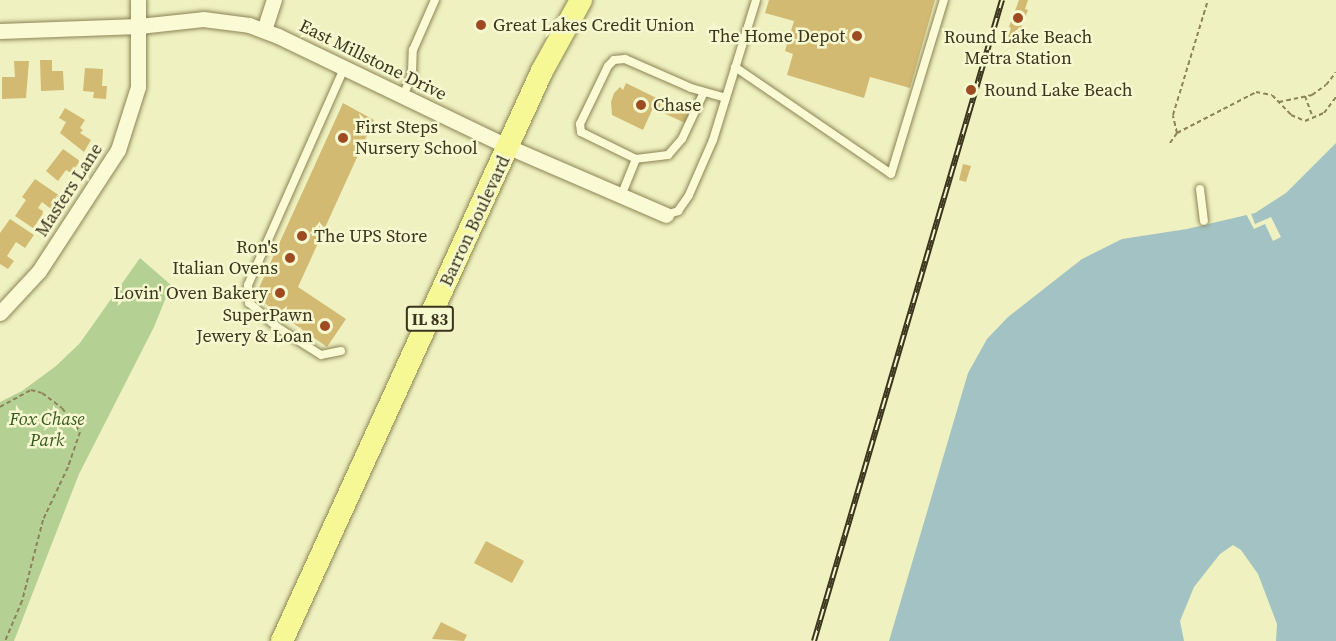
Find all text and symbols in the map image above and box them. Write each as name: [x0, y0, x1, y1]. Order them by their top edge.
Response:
marker: Round Lake Beach Metra Station: [1011, 11, 1025, 25]
place label: Great Lakes Credit Union: [493, 14, 695, 36]
street label: East Millstone Drive: [296, 15, 450, 105]
marker: Great Lakes Credit Union: [474, 18, 488, 32]
place label: The Home Depot: [709, 25, 845, 47]
place label: Round Lake Beach Metra Station: [944, 27, 1092, 70]
marker: The Home Depot: [850, 29, 864, 43]
place label: Round Lake Beach: [984, 79, 1133, 101]
marker: Round Lake Beach: [962, 81, 980, 99]
place label: Chase: [653, 94, 701, 116]
marker: Chase: [634, 98, 648, 112]
place label: First Steps Nursery School: [355, 117, 478, 160]
marker: First Steps Nursery School: [336, 131, 350, 145]
street label: Masters Lane: [31, 139, 107, 241]
street label: Barron Boulevard: [435, 152, 515, 290]
place label: The UPS Store: [314, 225, 427, 247]
marker: The UPS Store: [295, 229, 309, 243]
place label: Ron's Italian Ovens: [172, 237, 278, 280]
marker: Ron's Italian Ovens: [283, 251, 297, 265]
place label: Lovin' Oven Bakery: [114, 282, 268, 304]
marker: Lovin' Oven Bakery: [273, 286, 287, 300]
place label: SuperPawn Jewery & Loan: [196, 305, 313, 348]
road number: IL 83: [404, 306, 456, 332]
marker: SuperPawn Jewery & Loan: [318, 319, 332, 333]
park label: Fox Chase Park: [9, 409, 85, 452]

